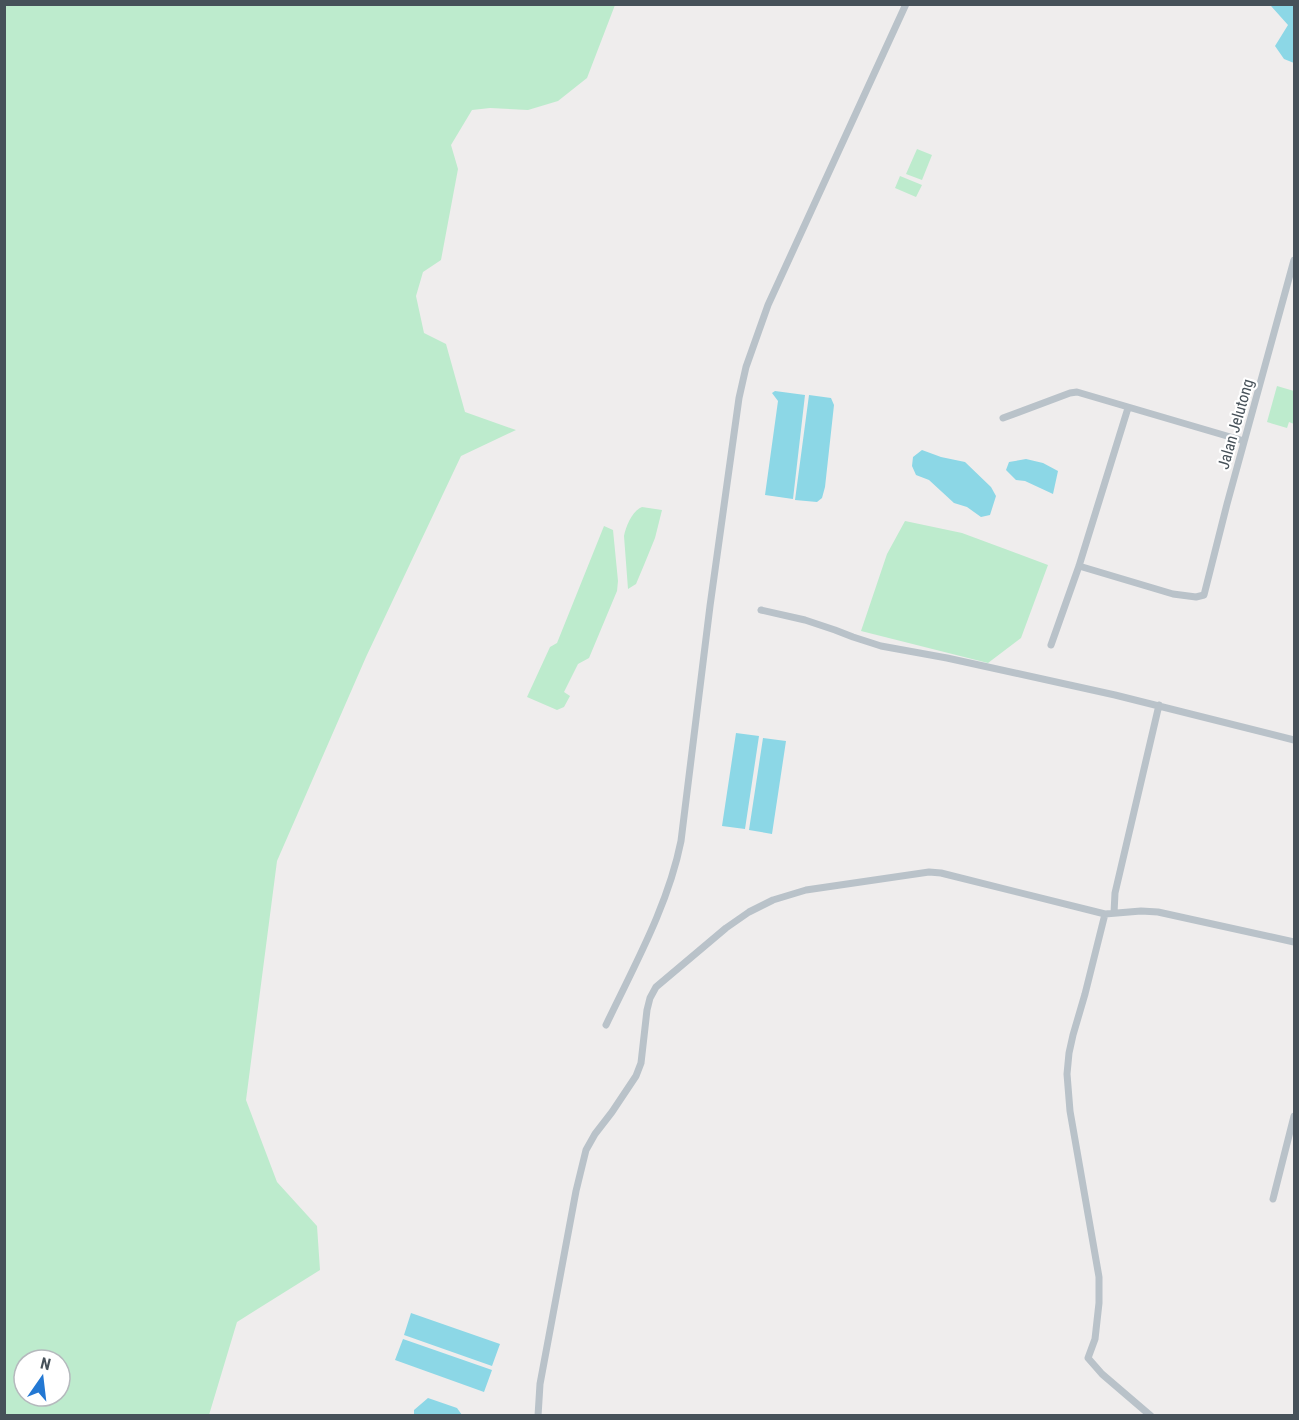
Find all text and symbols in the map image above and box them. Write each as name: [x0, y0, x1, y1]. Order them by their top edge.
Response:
street label: Jalan Jelutong: [1214, 377, 1257, 471]
north arrow: [12, 1348, 72, 1408]
text: N: [38, 1354, 53, 1374]

